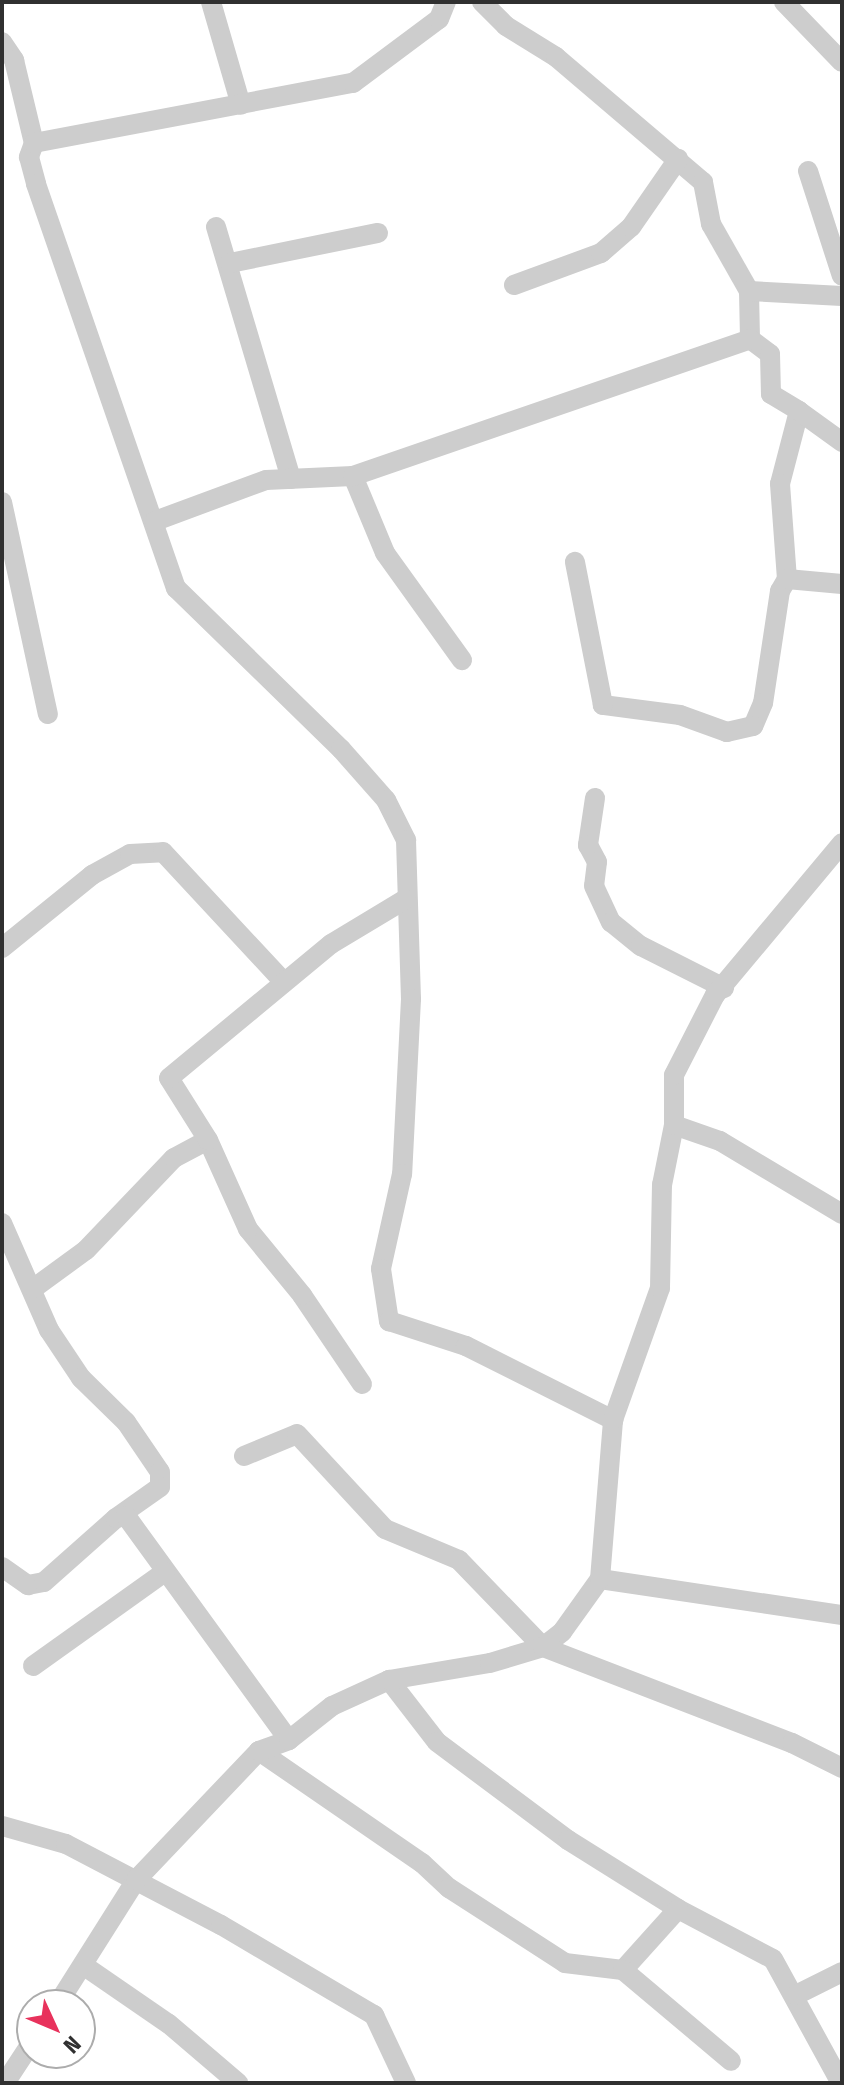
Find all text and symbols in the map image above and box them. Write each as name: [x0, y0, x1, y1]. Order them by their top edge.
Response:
north arrow: [16, 1989, 96, 2069]
text: N: [58, 2031, 86, 2059]

